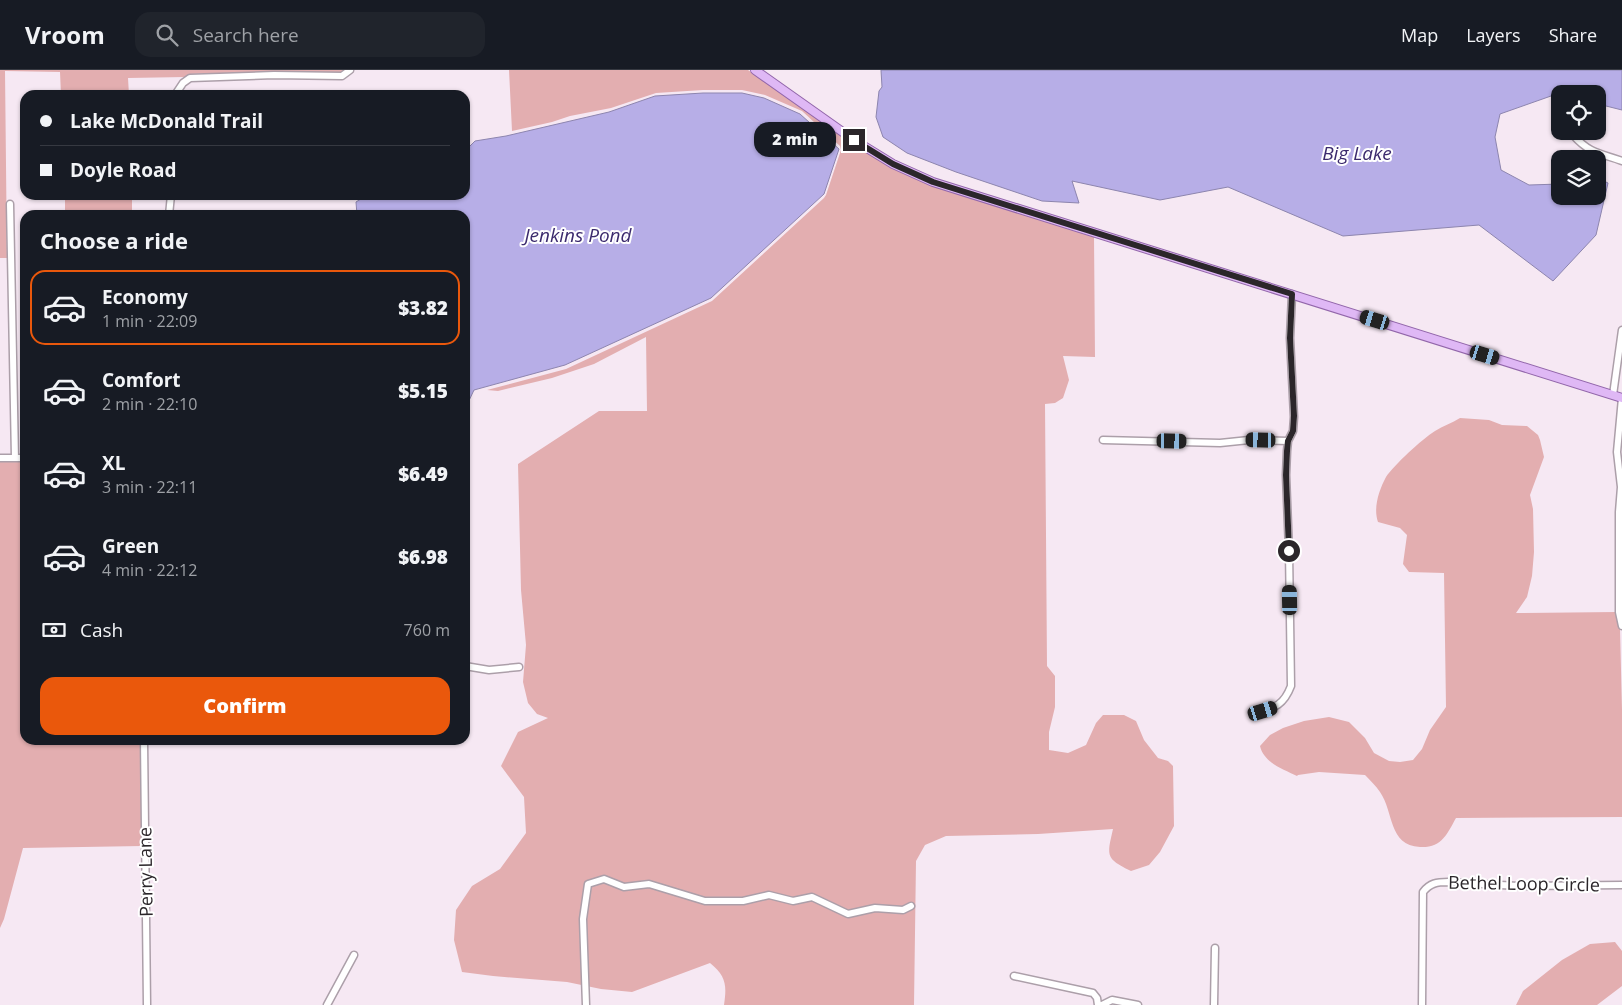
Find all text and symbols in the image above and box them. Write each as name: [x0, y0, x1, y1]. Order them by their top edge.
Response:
search box: [135, 12, 485, 57]
text: Vroom: [25, 18, 105, 51]
icon: search: [153, 21, 181, 49]
text: Search here: [193, 22, 299, 48]
text: Map: [1401, 23, 1438, 47]
text: Layers: [1466, 23, 1521, 47]
text: Share: [1549, 23, 1597, 47]
map controls: [1551, 85, 1606, 205]
button: locate: [1551, 85, 1606, 140]
text: Lake McDonald Trail: [70, 108, 263, 134]
callout: 2 min: [754, 122, 836, 158]
text: 2 min: [772, 128, 818, 150]
route end: [843, 129, 865, 151]
water label: Big Lake: [1322, 140, 1392, 166]
button: layers: [1551, 150, 1606, 205]
text: Doyle Road: [70, 157, 176, 183]
water label: Jenkins Pond: [521, 222, 633, 248]
text: Choose a ride: [40, 225, 188, 255]
text: Economy: [102, 284, 188, 310]
icon: car: [42, 285, 87, 330]
text: $3.82: [398, 295, 448, 321]
car: [1358, 308, 1391, 332]
text: 1 min · 22:09: [102, 310, 197, 332]
car: [1468, 343, 1501, 367]
text: Comfort: [102, 367, 181, 393]
icon: car: [42, 368, 87, 413]
text: $5.15: [398, 378, 448, 404]
text: 2 min · 22:10: [102, 393, 197, 415]
car: [1245, 432, 1276, 448]
car: [1156, 433, 1187, 449]
text: XL: [102, 450, 125, 476]
icon: car: [42, 451, 87, 496]
text: $6.49: [398, 461, 448, 487]
text: 3 min · 22:11: [102, 476, 197, 498]
text: Green: [102, 533, 159, 559]
icon: car: [42, 534, 87, 579]
route start: [1278, 540, 1300, 562]
text: $6.98: [398, 544, 448, 570]
text: 4 min · 22:12: [102, 559, 197, 581]
car: [1282, 585, 1297, 615]
icon: cash: [40, 616, 68, 644]
text: Cash: [80, 617, 123, 643]
text: 760 m: [404, 619, 450, 641]
button: Confirm: [40, 677, 450, 735]
car: [1246, 699, 1279, 723]
street label: Perry Lane: [132, 827, 158, 917]
street label: Bethel Loop Circle: [1448, 870, 1600, 896]

